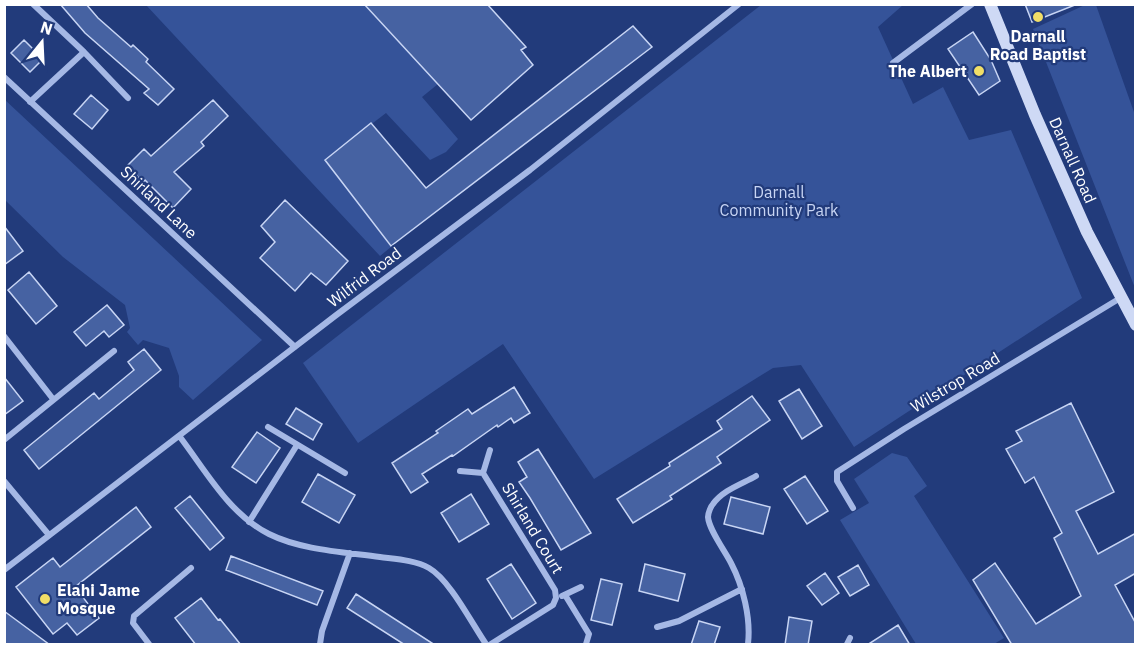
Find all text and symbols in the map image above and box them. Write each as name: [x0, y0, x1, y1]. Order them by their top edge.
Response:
marker: Darnall Road Baptist: [1031, 10, 1045, 24]
north arrow: [12, 12, 72, 72]
text: N: [38, 16, 55, 39]
place label: Darnall Road Baptist: [990, 26, 1086, 64]
place label: The Albert: [888, 61, 967, 81]
marker: The Albert: [972, 64, 986, 78]
street label: Darnall Road: [1045, 114, 1101, 206]
street label: Shirland Lane: [116, 161, 202, 243]
park label: Darnall Community Park: [720, 182, 839, 220]
street label: Wilfrid Road: [323, 243, 405, 311]
street label: Wilstrop Road: [907, 348, 1003, 416]
street label: Shirland Court: [498, 479, 568, 577]
place label: Elahi Jame Mosque: [57, 580, 140, 618]
marker: Elahi Jame Mosque: [38, 592, 52, 606]

